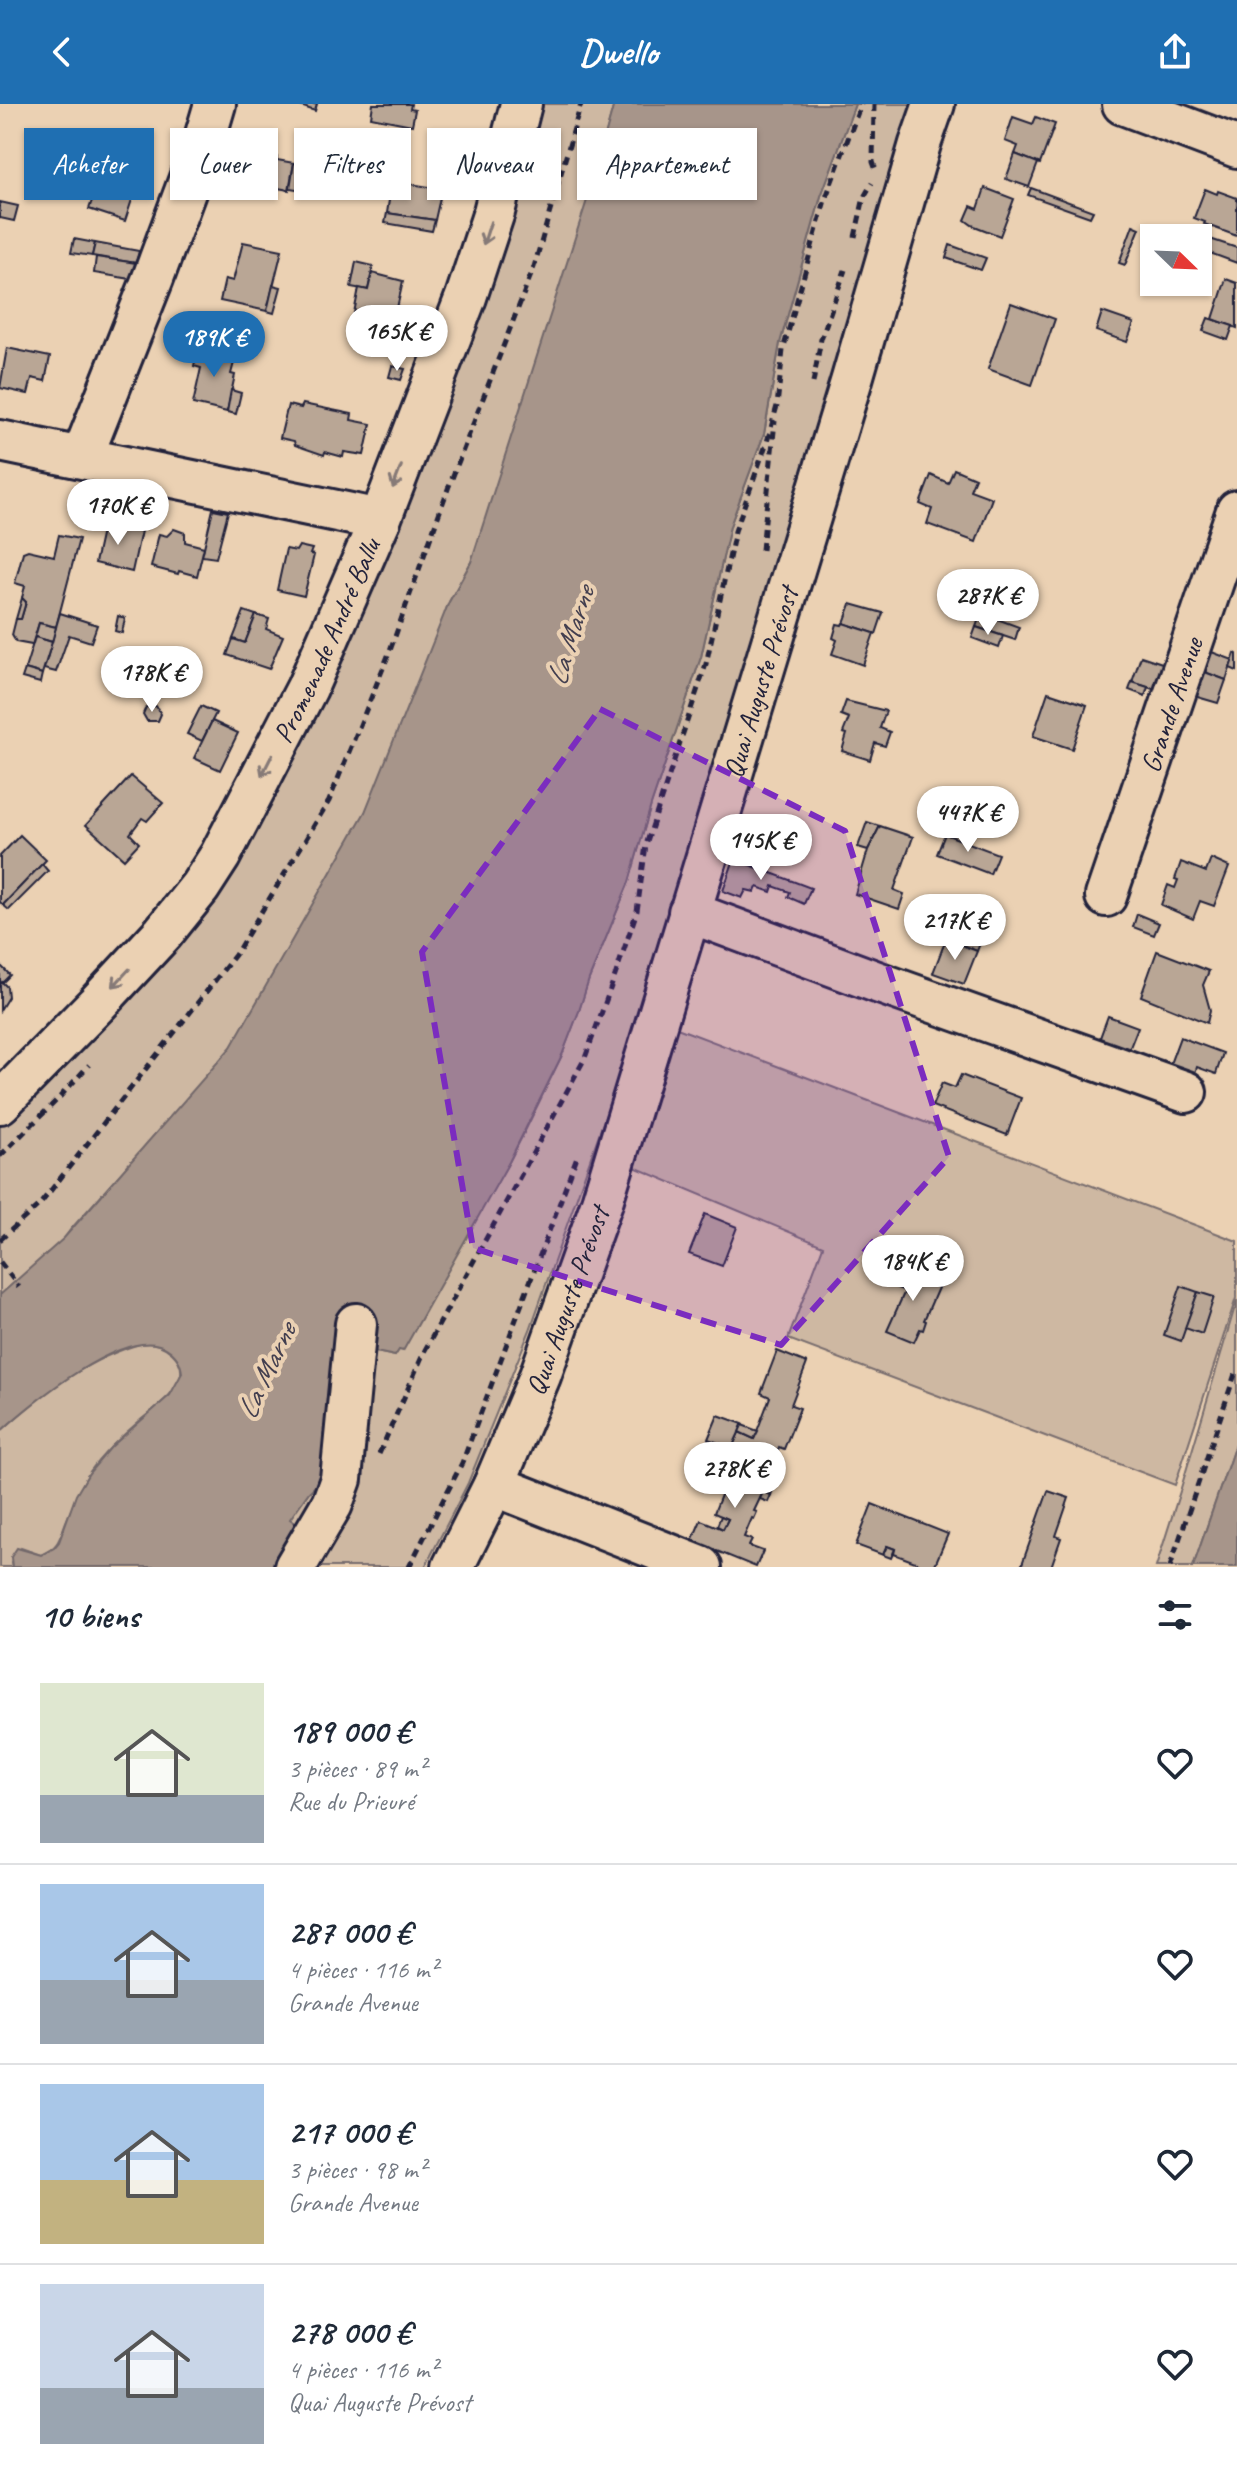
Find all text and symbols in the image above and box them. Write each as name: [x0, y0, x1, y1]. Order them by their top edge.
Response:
text: Dwello: [579, 29, 658, 75]
icon: back: [40, 30, 84, 74]
icon: share: [1153, 30, 1197, 74]
chip: Acheter: [24, 128, 154, 200]
chip: Louer: [170, 128, 278, 200]
chip: Filtres: [294, 128, 411, 200]
chip: Nouveau: [427, 128, 561, 200]
chip: Appartement: [577, 128, 757, 200]
one-way arrow: [478, 221, 493, 246]
north arrow: [1140, 224, 1212, 296]
map controls: [1140, 224, 1212, 296]
pin: 165K €: [332, 305, 462, 373]
pin: 189K €: [149, 311, 279, 379]
text: 165K €: [364, 314, 430, 347]
text: 189K €: [181, 320, 247, 353]
one-way arrow: [388, 464, 403, 489]
pin: 170K €: [53, 479, 183, 547]
text: 170K €: [85, 488, 151, 521]
street label: Promenade André Ballu: [265, 531, 389, 749]
pin: 287K €: [923, 569, 1053, 637]
water label: La Marne: [537, 578, 604, 690]
text: 287K €: [955, 578, 1021, 611]
street label: Quai Auguste Prévost: [715, 579, 807, 782]
street label: Grande Avenue: [1132, 631, 1211, 777]
pin: 178K €: [87, 646, 217, 714]
text: 178K €: [119, 655, 185, 688]
one-way arrow: [259, 753, 274, 777]
pin: 447K €: [903, 786, 1033, 854]
text: 447K €: [935, 795, 1001, 828]
pin: 145K €: [696, 814, 826, 882]
text: 145K €: [728, 823, 794, 856]
pin: 217K €: [890, 894, 1020, 962]
text: 217K €: [922, 903, 988, 936]
one-way arrow: [113, 968, 131, 988]
street label: Quai Auguste Prévost: [517, 1199, 618, 1400]
pin: 184K €: [848, 1235, 978, 1303]
text: 184K €: [880, 1244, 946, 1277]
water label: La Marne: [227, 1313, 306, 1425]
pin: 278K €: [670, 1442, 800, 1510]
text: 278K €: [702, 1451, 768, 1484]
icon: filters: [1153, 1593, 1197, 1637]
text: 10 biens: [40, 1594, 139, 1637]
text: 189 000 €: [288, 1709, 411, 1752]
icon: home: [104, 1715, 200, 1811]
icon: heart: [1153, 1741, 1197, 1785]
text: 3 pièces · 89 m²: [288, 1752, 426, 1785]
text: Rue du Prieuré: [288, 1785, 414, 1818]
text: 287 000 €: [288, 1910, 411, 1953]
icon: home: [104, 1916, 200, 2012]
icon: heart: [1153, 1942, 1197, 1986]
text: 4 pièces · 116 m²: [288, 1953, 437, 1986]
text: Grande Avenue: [288, 1986, 418, 2019]
text: 217 000 €: [288, 2110, 411, 2153]
icon: home: [104, 2116, 200, 2212]
icon: heart: [1153, 2142, 1197, 2186]
text: 3 pièces · 98 m²: [288, 2153, 426, 2186]
text: Grande Avenue: [288, 2186, 418, 2219]
text: 278 000 €: [288, 2310, 411, 2353]
icon: home: [104, 2316, 200, 2412]
icon: heart: [1153, 2342, 1197, 2386]
text: 4 pièces · 116 m²: [288, 2353, 437, 2386]
text: Quai Auguste Prévost: [288, 2386, 471, 2419]

